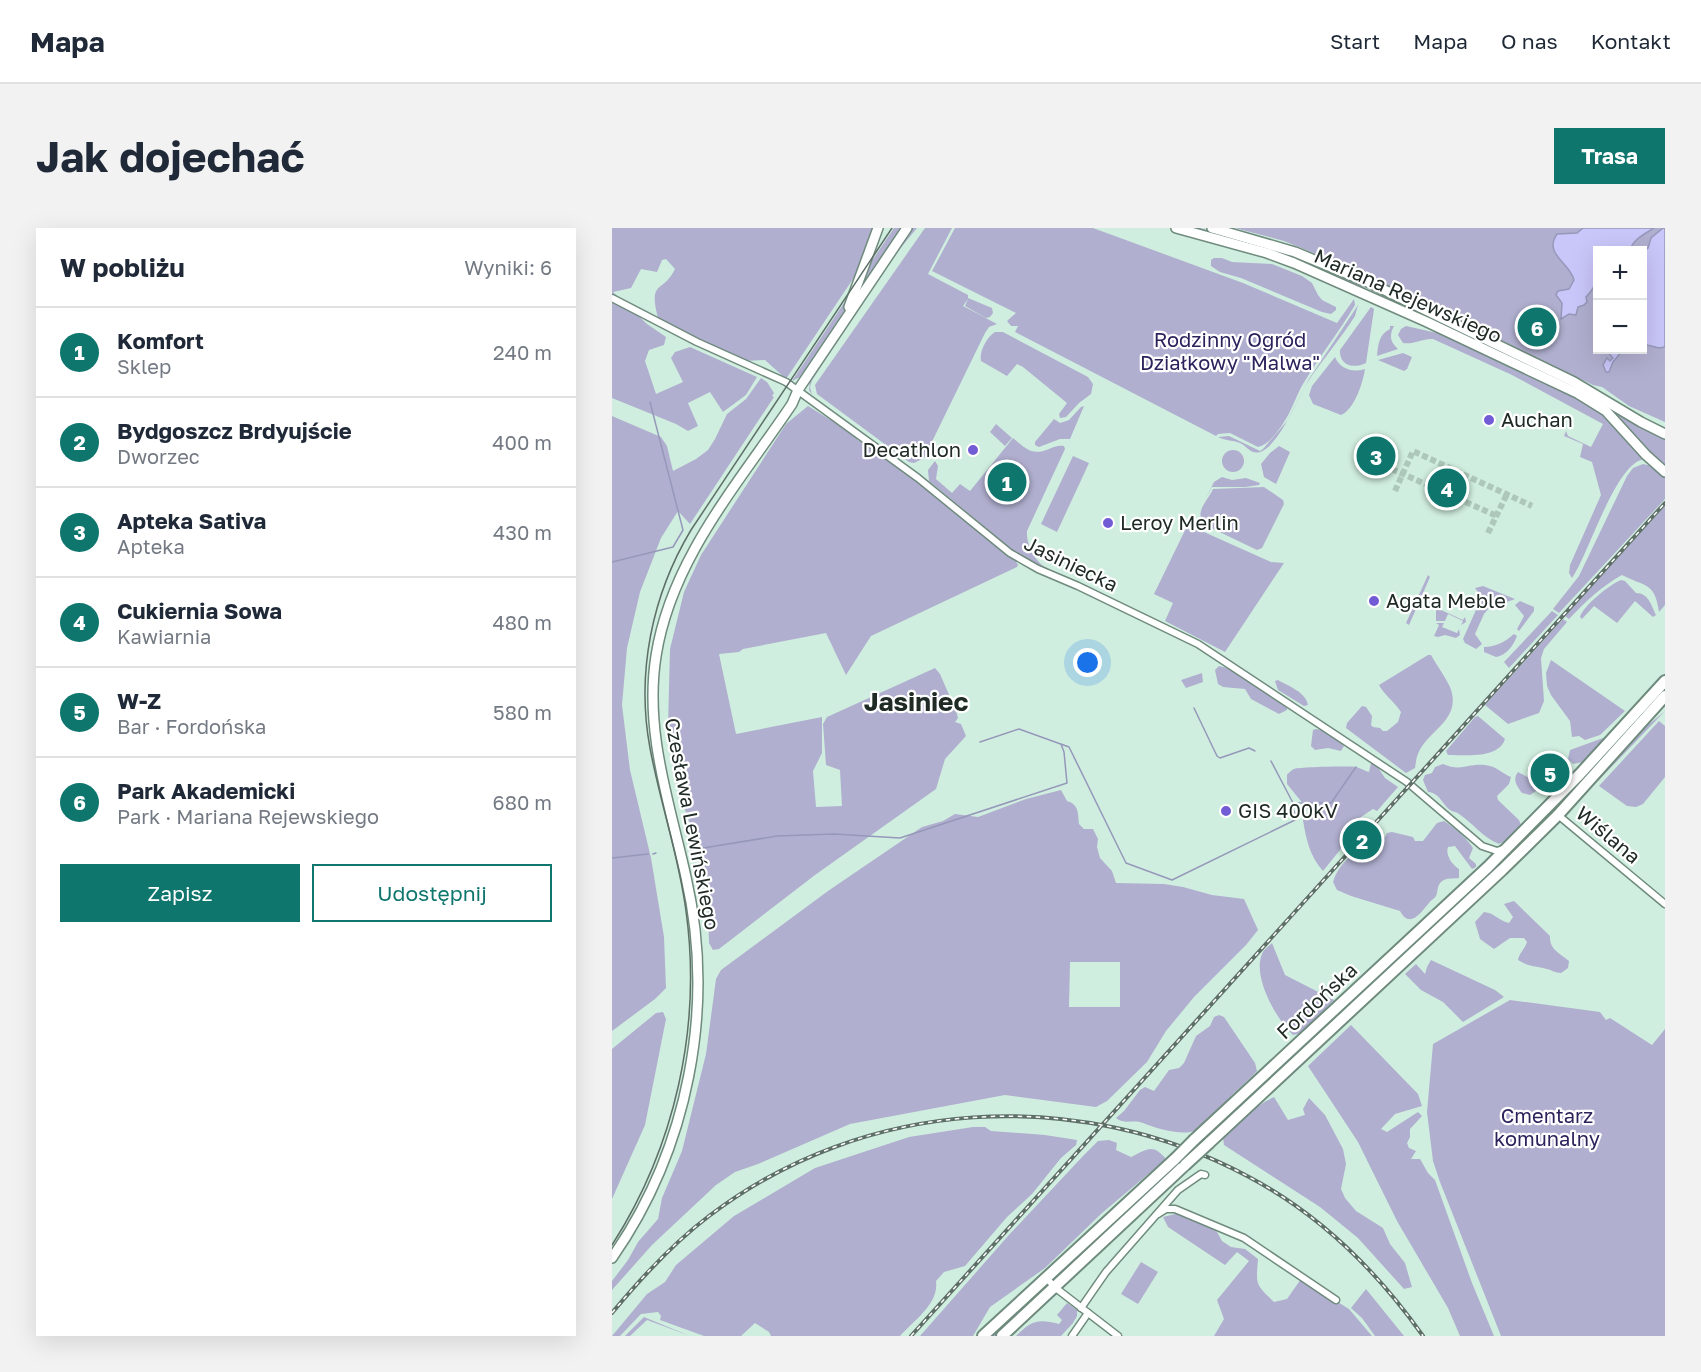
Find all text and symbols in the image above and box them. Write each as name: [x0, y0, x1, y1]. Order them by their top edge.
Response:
text: Mapa: [30, 25, 105, 58]
text: Start: [1330, 28, 1380, 54]
text: Mapa: [1413, 28, 1468, 54]
text: O nas: [1501, 28, 1558, 54]
text: Kontakt: [1591, 28, 1671, 54]
button: Trasa: [1554, 128, 1665, 184]
text: Jak dojechać: [36, 131, 305, 181]
street label: Mariana Rejewskiego: [1311, 243, 1506, 347]
map controls: [1593, 246, 1647, 354]
button: +: [1593, 246, 1647, 300]
text: W pobliżu: [60, 252, 185, 283]
text: Wyniki: 6: [464, 255, 552, 279]
button: −: [1593, 300, 1647, 354]
pin: 6: [1518, 304, 1556, 350]
text: Komfort: [117, 327, 204, 354]
park label: Rodzinny Ogród Działkowy "Malwa": [1140, 327, 1320, 374]
text: 1: [74, 340, 85, 364]
text: 240 m: [493, 340, 552, 364]
text: Sklep: [117, 354, 171, 378]
place label: Auchan: [1501, 407, 1573, 431]
marker: Auchan: [1482, 413, 1496, 427]
text: Bydgoszcz Brdyujście: [117, 417, 352, 444]
text: 2: [73, 430, 86, 454]
text: 400 m: [492, 430, 552, 454]
pin: 3: [1356, 434, 1395, 478]
place label: Decathlon: [863, 437, 961, 461]
marker: Decathlon: [966, 443, 980, 457]
text: Dworzec: [117, 444, 200, 468]
pin: 1: [988, 460, 1026, 504]
pin: 4: [1428, 466, 1466, 510]
text: Apteka Sativa: [117, 507, 266, 534]
place label: Leroy Merlin: [1120, 510, 1239, 534]
marker: Leroy Merlin: [1101, 516, 1115, 530]
text: 3: [73, 520, 86, 544]
text: 430 m: [493, 520, 552, 544]
street label: Jasiniecka: [1021, 530, 1122, 596]
text: Apteka: [117, 534, 185, 558]
place label: Agata Meble: [1386, 588, 1506, 612]
marker: Agata Meble: [1367, 594, 1381, 608]
text: Cukiernia Sowa: [117, 597, 282, 624]
text: 4: [73, 610, 86, 634]
text: 480 m: [493, 610, 552, 634]
text: Kawiarnia: [117, 624, 211, 648]
your location: [1073, 648, 1102, 677]
district label: Jasiniec: [864, 686, 968, 717]
text: W-Z: [117, 687, 161, 714]
text: 5: [73, 700, 86, 724]
text: 580 m: [493, 700, 552, 724]
text: Bar · Fordońska: [117, 714, 266, 738]
street label: Czesława Lewińskiego: [661, 716, 725, 932]
pin: 5: [1530, 750, 1570, 796]
text: Park Akademicki: [117, 777, 295, 804]
text: 6: [73, 790, 86, 814]
text: 680 m: [493, 790, 552, 814]
place label: GIS 400kV: [1238, 798, 1338, 822]
street label: Wiślana: [1572, 800, 1646, 868]
text: Park · Mariana Rejewskiego: [117, 804, 379, 828]
marker: GIS 400kV: [1219, 804, 1233, 818]
pin: 2: [1342, 818, 1382, 862]
button: Zapisz: [60, 864, 300, 922]
button: Udostępnij: [312, 864, 552, 922]
street label: Fordońska: [1271, 957, 1361, 1043]
park label: Cmentarz komunalny: [1494, 1103, 1600, 1150]

